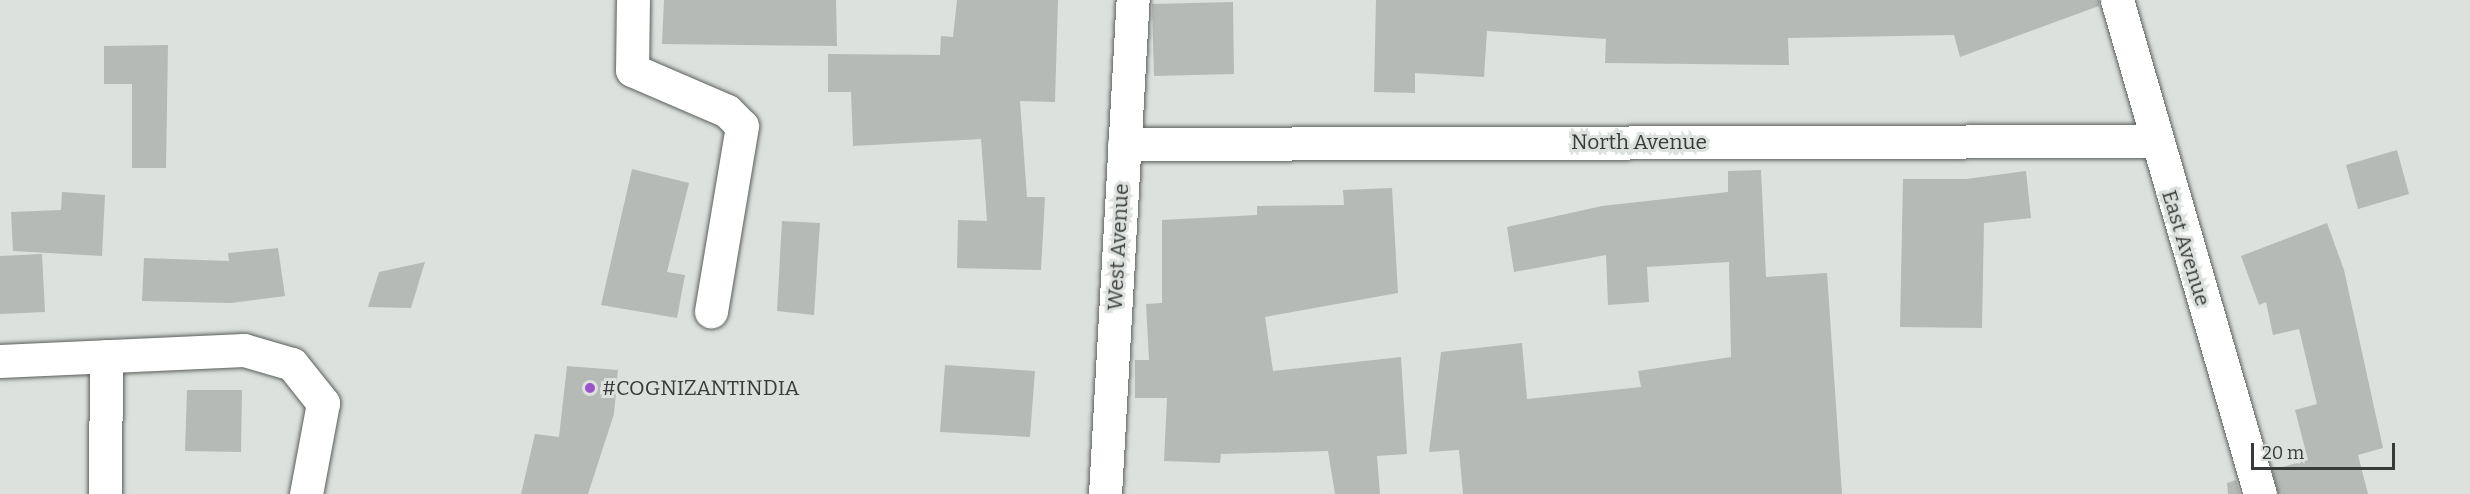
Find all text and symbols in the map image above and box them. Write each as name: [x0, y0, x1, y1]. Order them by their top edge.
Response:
street label: North Avenue: [1571, 129, 1707, 155]
street label: West Avenue: [1102, 183, 1134, 311]
street label: East Avenue: [2156, 187, 2216, 309]
place label: #COGNIZANTINDIA: [602, 375, 799, 401]
marker: #COGNIZANTINDIA: [583, 381, 597, 395]
scale bar: [2254, 431, 2398, 469]
text: 20 m: [2262, 442, 2304, 464]

